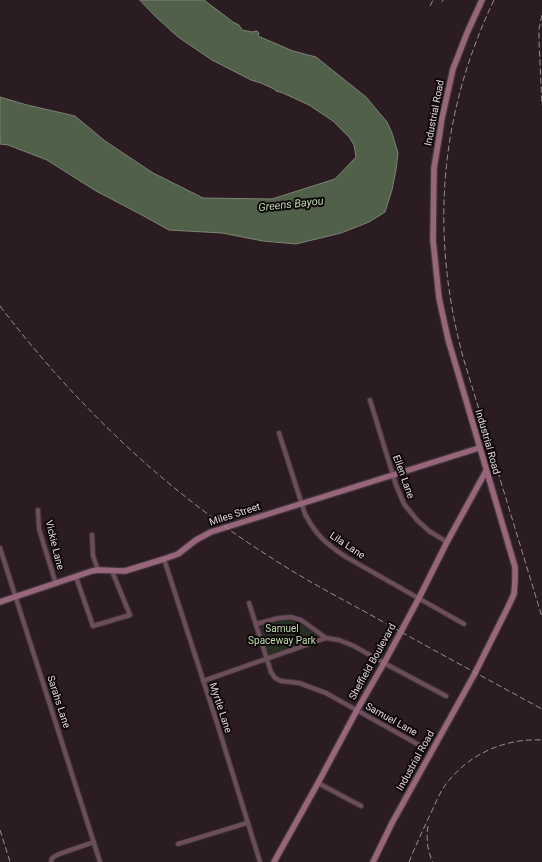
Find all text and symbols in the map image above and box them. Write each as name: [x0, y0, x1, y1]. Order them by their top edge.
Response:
street label: Industrial Road: [423, 79, 447, 147]
water label: Greens Bayou: [258, 195, 324, 215]
street label: Industrial Road: [472, 408, 502, 476]
street label: Ellen Lane: [390, 454, 416, 500]
street label: Miles Street: [208, 501, 262, 529]
street label: Vickie Lane: [42, 519, 66, 571]
street label: Lila Lane: [327, 530, 367, 562]
street label: Sheffield Boulevard: [347, 622, 399, 702]
park label: Samuel Spaceway Park: [248, 623, 316, 646]
street label: Sarahs Lane: [44, 674, 72, 730]
street label: Myrtle Lane: [206, 681, 234, 735]
street label: Samuel Lane: [363, 701, 419, 739]
street label: Industrial Road: [395, 729, 437, 793]

